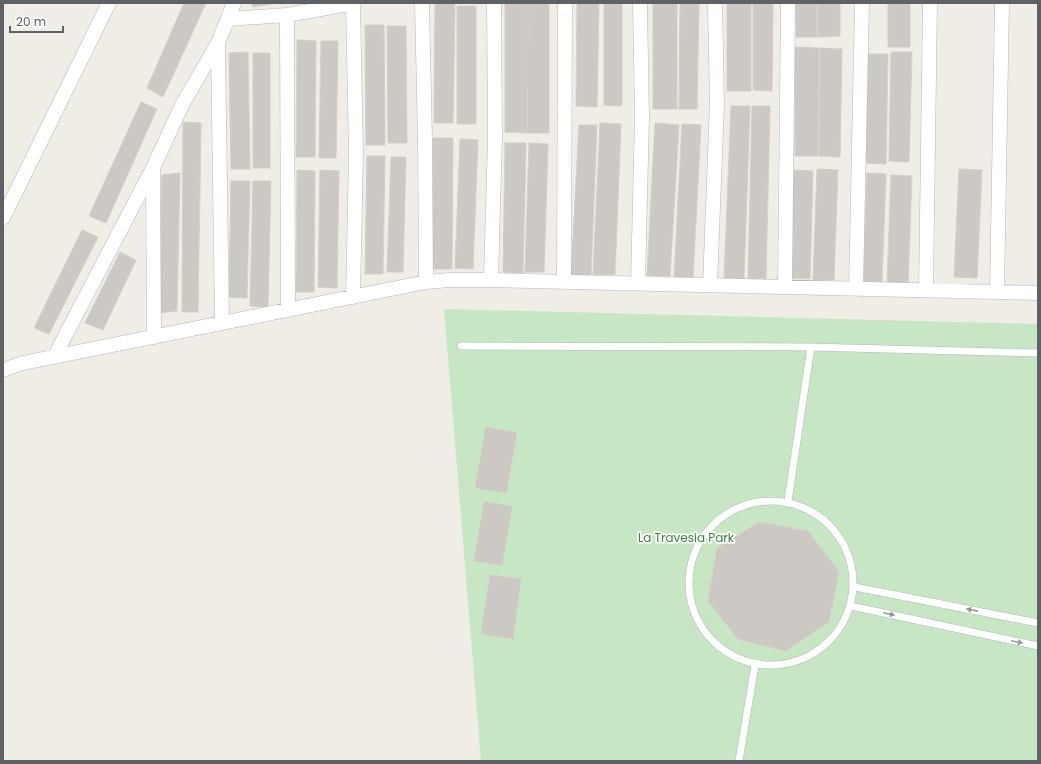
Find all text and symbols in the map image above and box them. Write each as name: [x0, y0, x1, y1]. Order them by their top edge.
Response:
scale bar: [10, 8, 63, 34]
text: 20 m: [16, 13, 46, 30]
park label: La Travesia Park: [638, 529, 735, 546]
one-way arrow: [966, 607, 978, 613]
one-way arrow: [883, 612, 896, 618]
one-way arrow: [1010, 639, 1023, 645]

